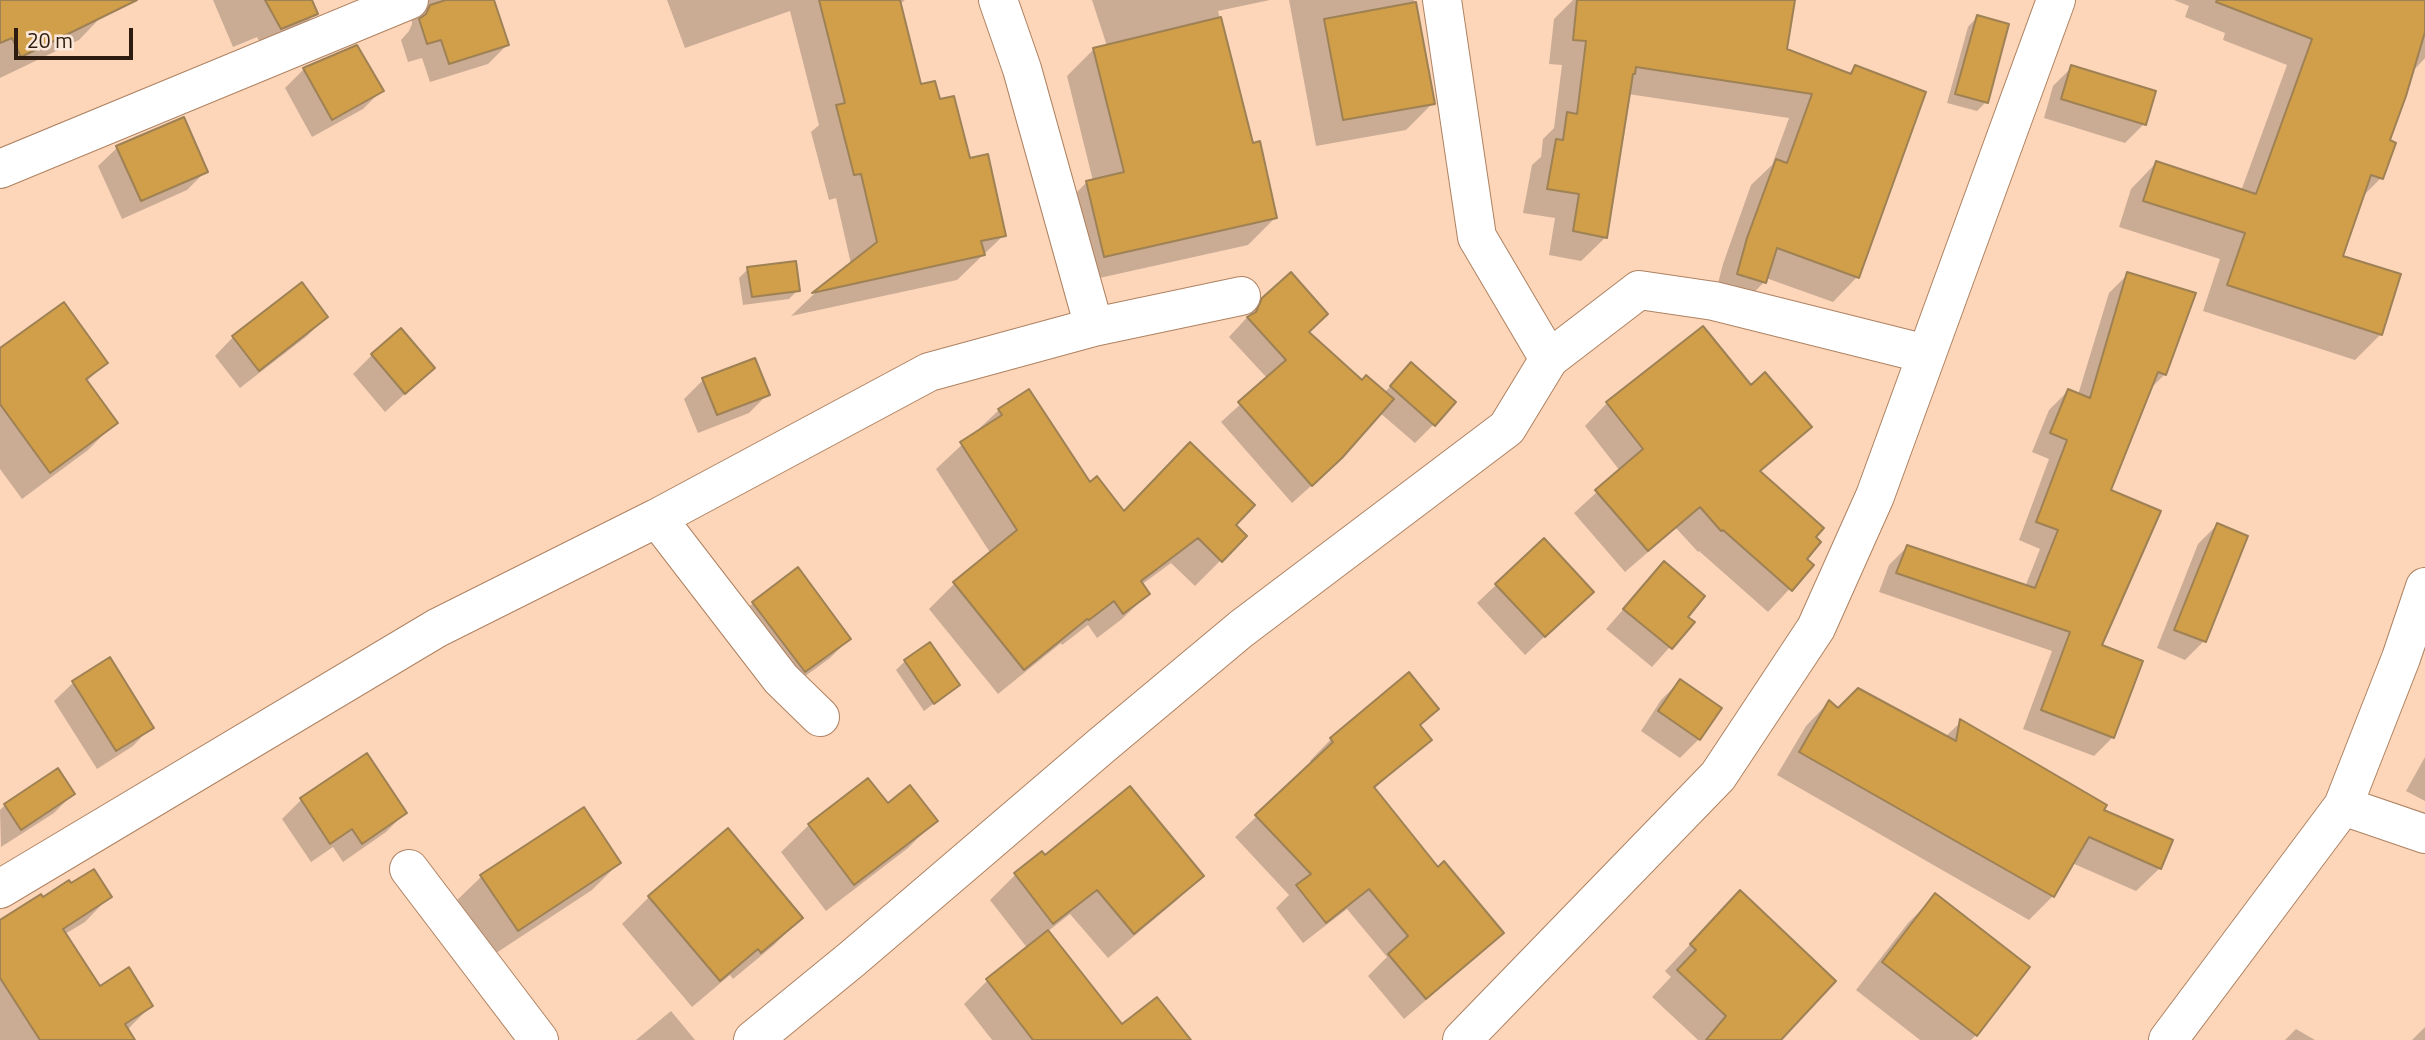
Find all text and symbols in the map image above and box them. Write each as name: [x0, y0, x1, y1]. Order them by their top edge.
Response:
scale bar: [18, 14, 136, 58]
text: 20 m: [27, 24, 73, 56]

